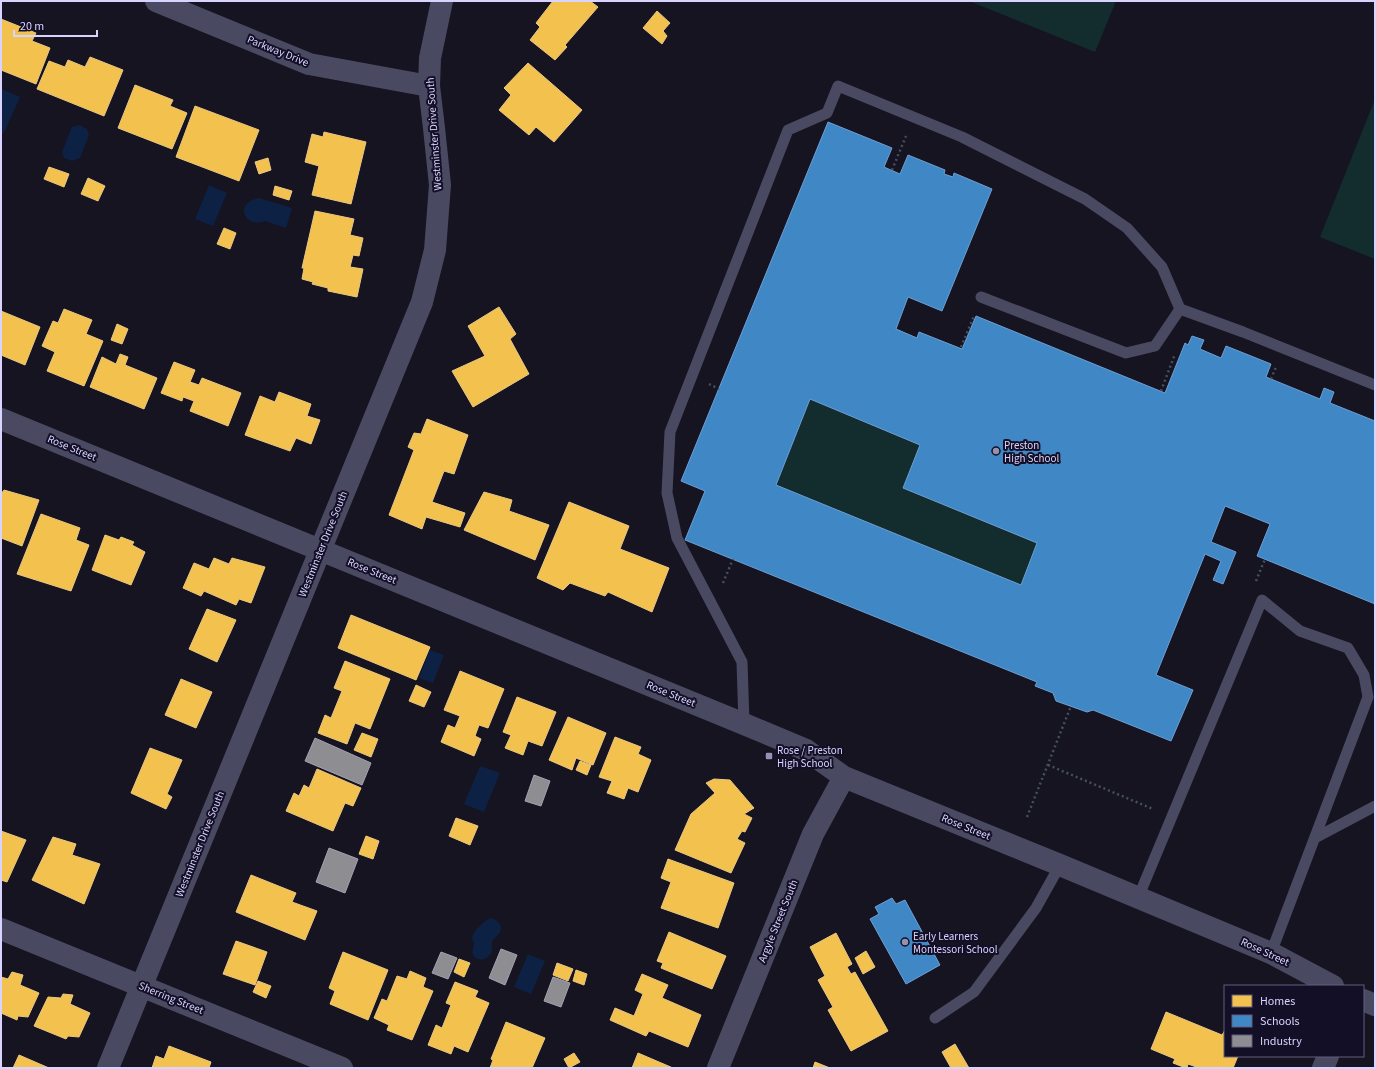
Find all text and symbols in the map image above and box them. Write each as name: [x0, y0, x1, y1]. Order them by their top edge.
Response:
scale bar: [14, 12, 97, 38]
text: 20 m: [20, 18, 44, 35]
street label: Parkway Drive: [245, 32, 311, 70]
street label: Westminster Drive South: [423, 77, 445, 191]
street label: Rose Street: [45, 431, 99, 465]
place label: Preston High School: [1004, 438, 1059, 466]
marker: Preston High School: [991, 446, 1001, 456]
street label: Westminster Drive South: [295, 489, 351, 599]
street label: Rose Street: [345, 554, 399, 588]
street label: Rose Street: [644, 677, 698, 711]
place label: Rose / Preston High School: [777, 743, 843, 771]
marker: Rose / Preston High School: [764, 751, 774, 761]
street label: Westminster Drive South: [172, 789, 228, 899]
street label: Rose Street: [939, 810, 993, 844]
street label: Argyle Street South: [755, 877, 801, 965]
place label: Early Learners Montessori School: [913, 929, 998, 957]
street label: Rose Street: [1238, 934, 1292, 970]
marker: Early Learners Montessori School: [900, 937, 910, 947]
street label: Sherring Street: [136, 978, 206, 1018]
legend: [1224, 985, 1364, 1057]
text: Homes: [1260, 993, 1295, 1010]
text: Schools: [1260, 1013, 1300, 1030]
text: Industry: [1260, 1033, 1302, 1050]

